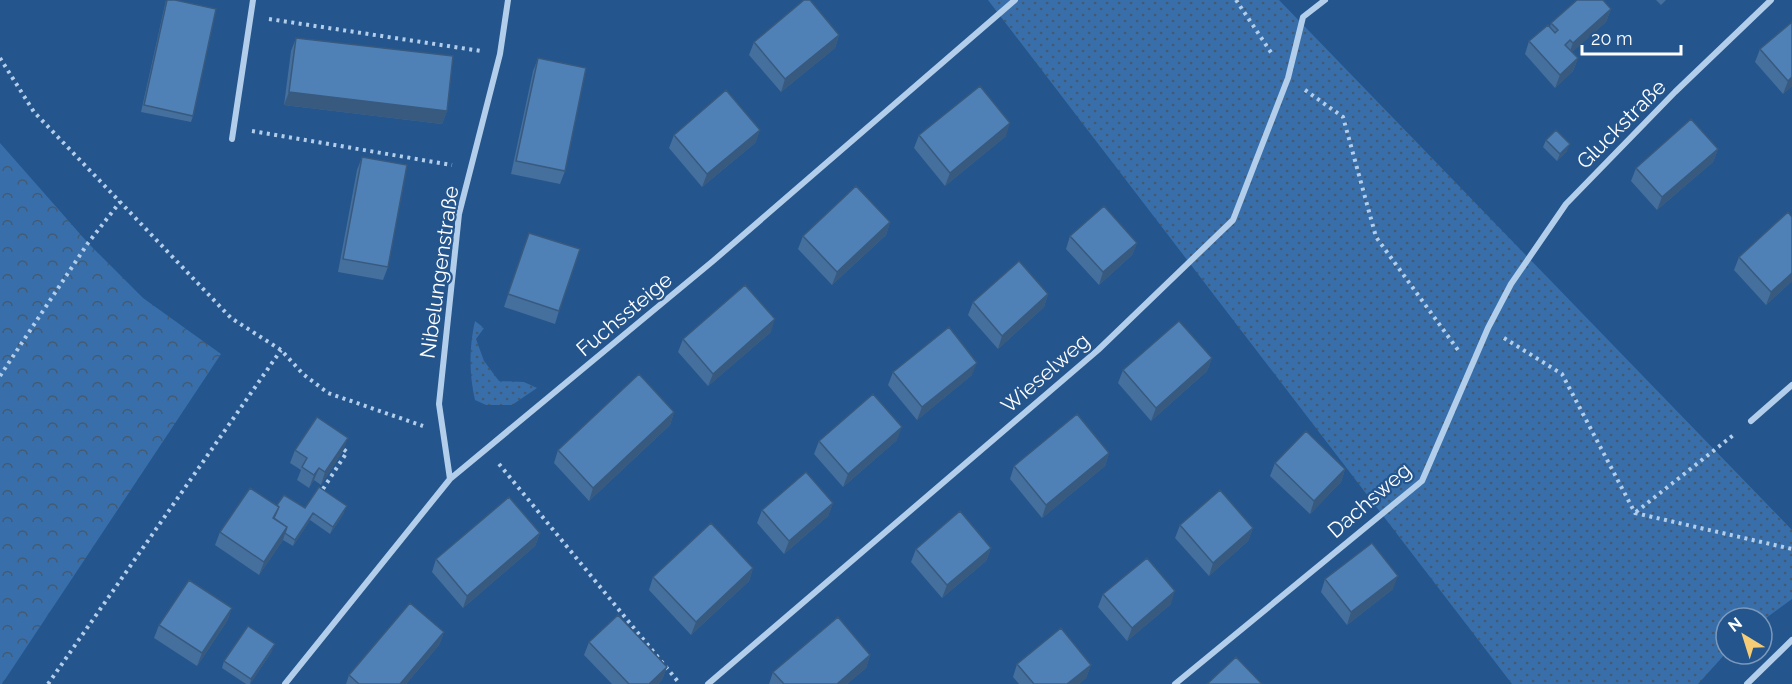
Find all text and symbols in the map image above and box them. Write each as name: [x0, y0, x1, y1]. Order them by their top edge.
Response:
scale bar: [1582, 18, 1681, 56]
text: 20 m: [1591, 28, 1633, 49]
street label: Gluckstraße: [1571, 74, 1671, 174]
street label: Nibelungenstraße: [415, 184, 463, 360]
street label: Fuchssteige: [571, 267, 677, 361]
street label: Wieselweg: [996, 328, 1094, 418]
street label: Dachsweg: [1322, 457, 1416, 543]
north arrow: [1714, 606, 1774, 666]
text: N: [1724, 613, 1746, 636]

